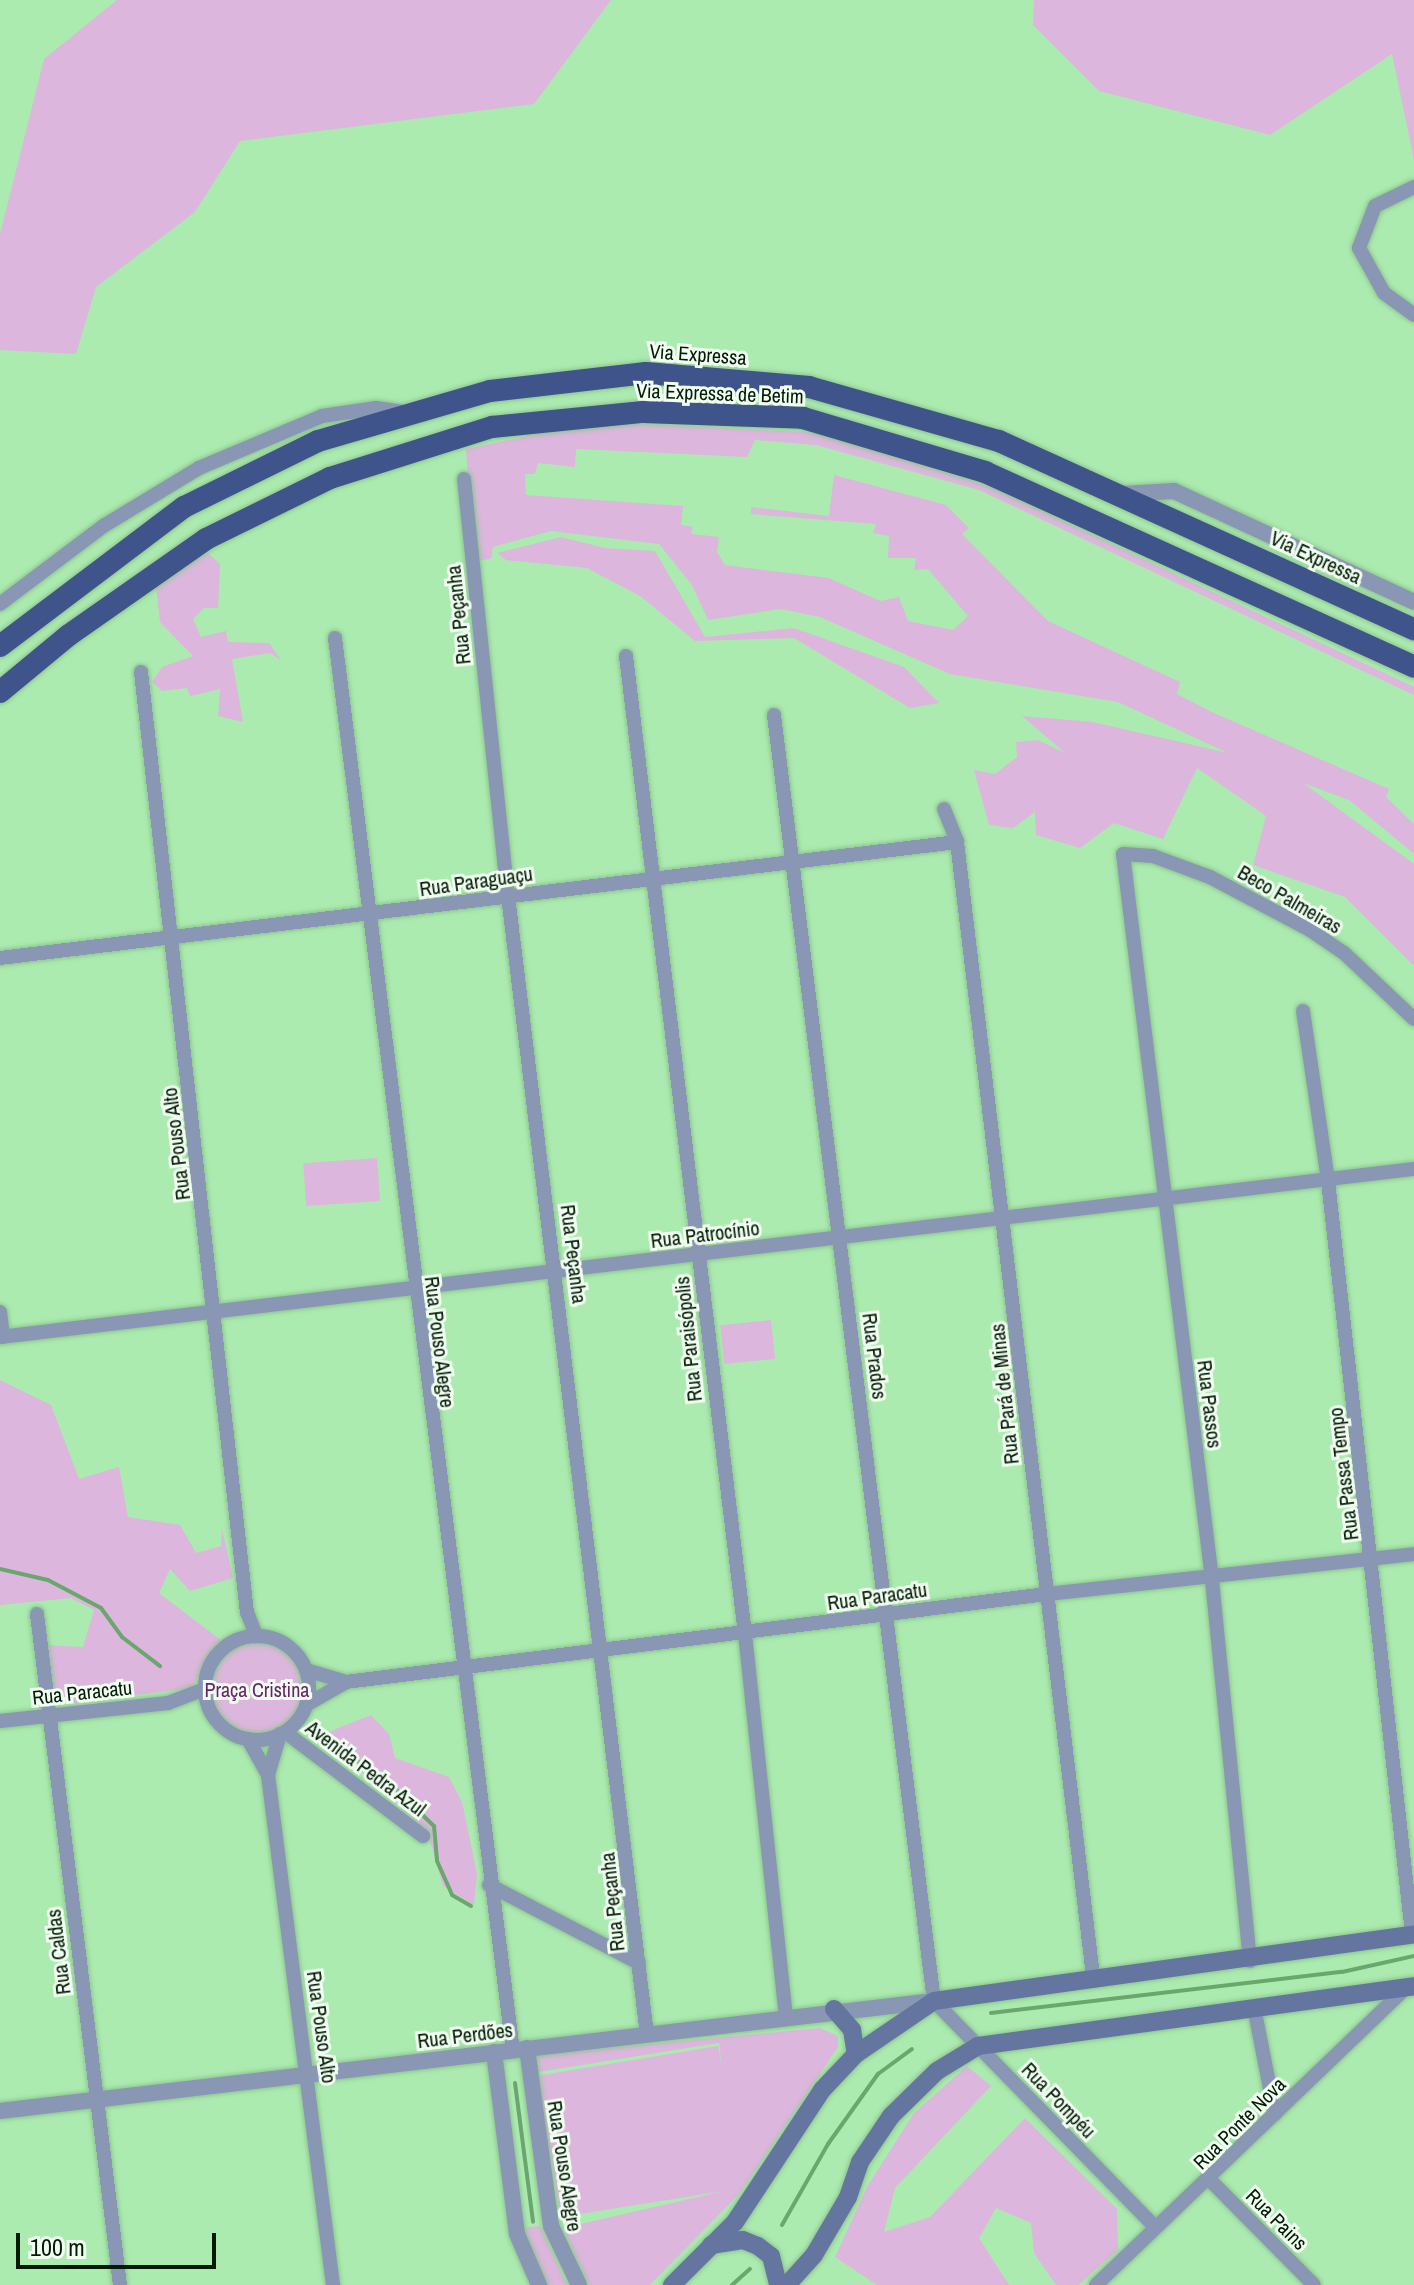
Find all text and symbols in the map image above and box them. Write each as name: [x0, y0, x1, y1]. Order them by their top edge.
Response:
street label: Via Expressa: [649, 339, 747, 369]
street label: Via Expressa de Betim: [636, 378, 804, 408]
street label: Via Expressa: [1267, 526, 1365, 588]
street label: Rua Peçanha: [441, 564, 475, 666]
street label: Beco Palmeiras: [1234, 860, 1346, 938]
street label: Rua Paraguaçu: [418, 861, 534, 901]
street label: Rua Pouso Alto: [157, 1086, 195, 1202]
street label: Rua Peçanha: [556, 1203, 592, 1305]
street label: Rua Patrocínio: [649, 1215, 761, 1253]
street label: Rua Pouso Alegre: [420, 1274, 460, 1410]
street label: Rua Paraisópolis: [669, 1275, 707, 1403]
street label: Rua Prados: [858, 1312, 892, 1400]
street label: Rua Pará de Minas: [985, 1322, 1023, 1466]
street label: Rua Passos: [1193, 1359, 1227, 1449]
street label: Rua Passa Tempo: [1323, 1406, 1363, 1542]
street label: Rua Paracatu: [826, 1577, 928, 1615]
street label: Rua Paracatu: [31, 1675, 133, 1709]
park label: Praça Cristina: [205, 1677, 309, 1701]
street label: Avenida Pedra Azul: [301, 1715, 431, 1821]
street label: Rua Peçanha: [595, 1851, 629, 1953]
street label: Rua Caldas: [41, 1908, 75, 1996]
street label: Rua Pouso Alto: [302, 1969, 342, 2085]
street label: Rua Perdões: [416, 2017, 514, 2053]
street label: Rua Pompéu: [1017, 2057, 1101, 2143]
street label: Rua Ponte Nova: [1188, 2072, 1290, 2174]
street label: Rua Pouso Alegre: [543, 2098, 587, 2234]
street label: Rua Pains: [1241, 2183, 1313, 2255]
scale bar: [20, 2217, 220, 2267]
text: 100 m: [30, 2231, 85, 2263]

